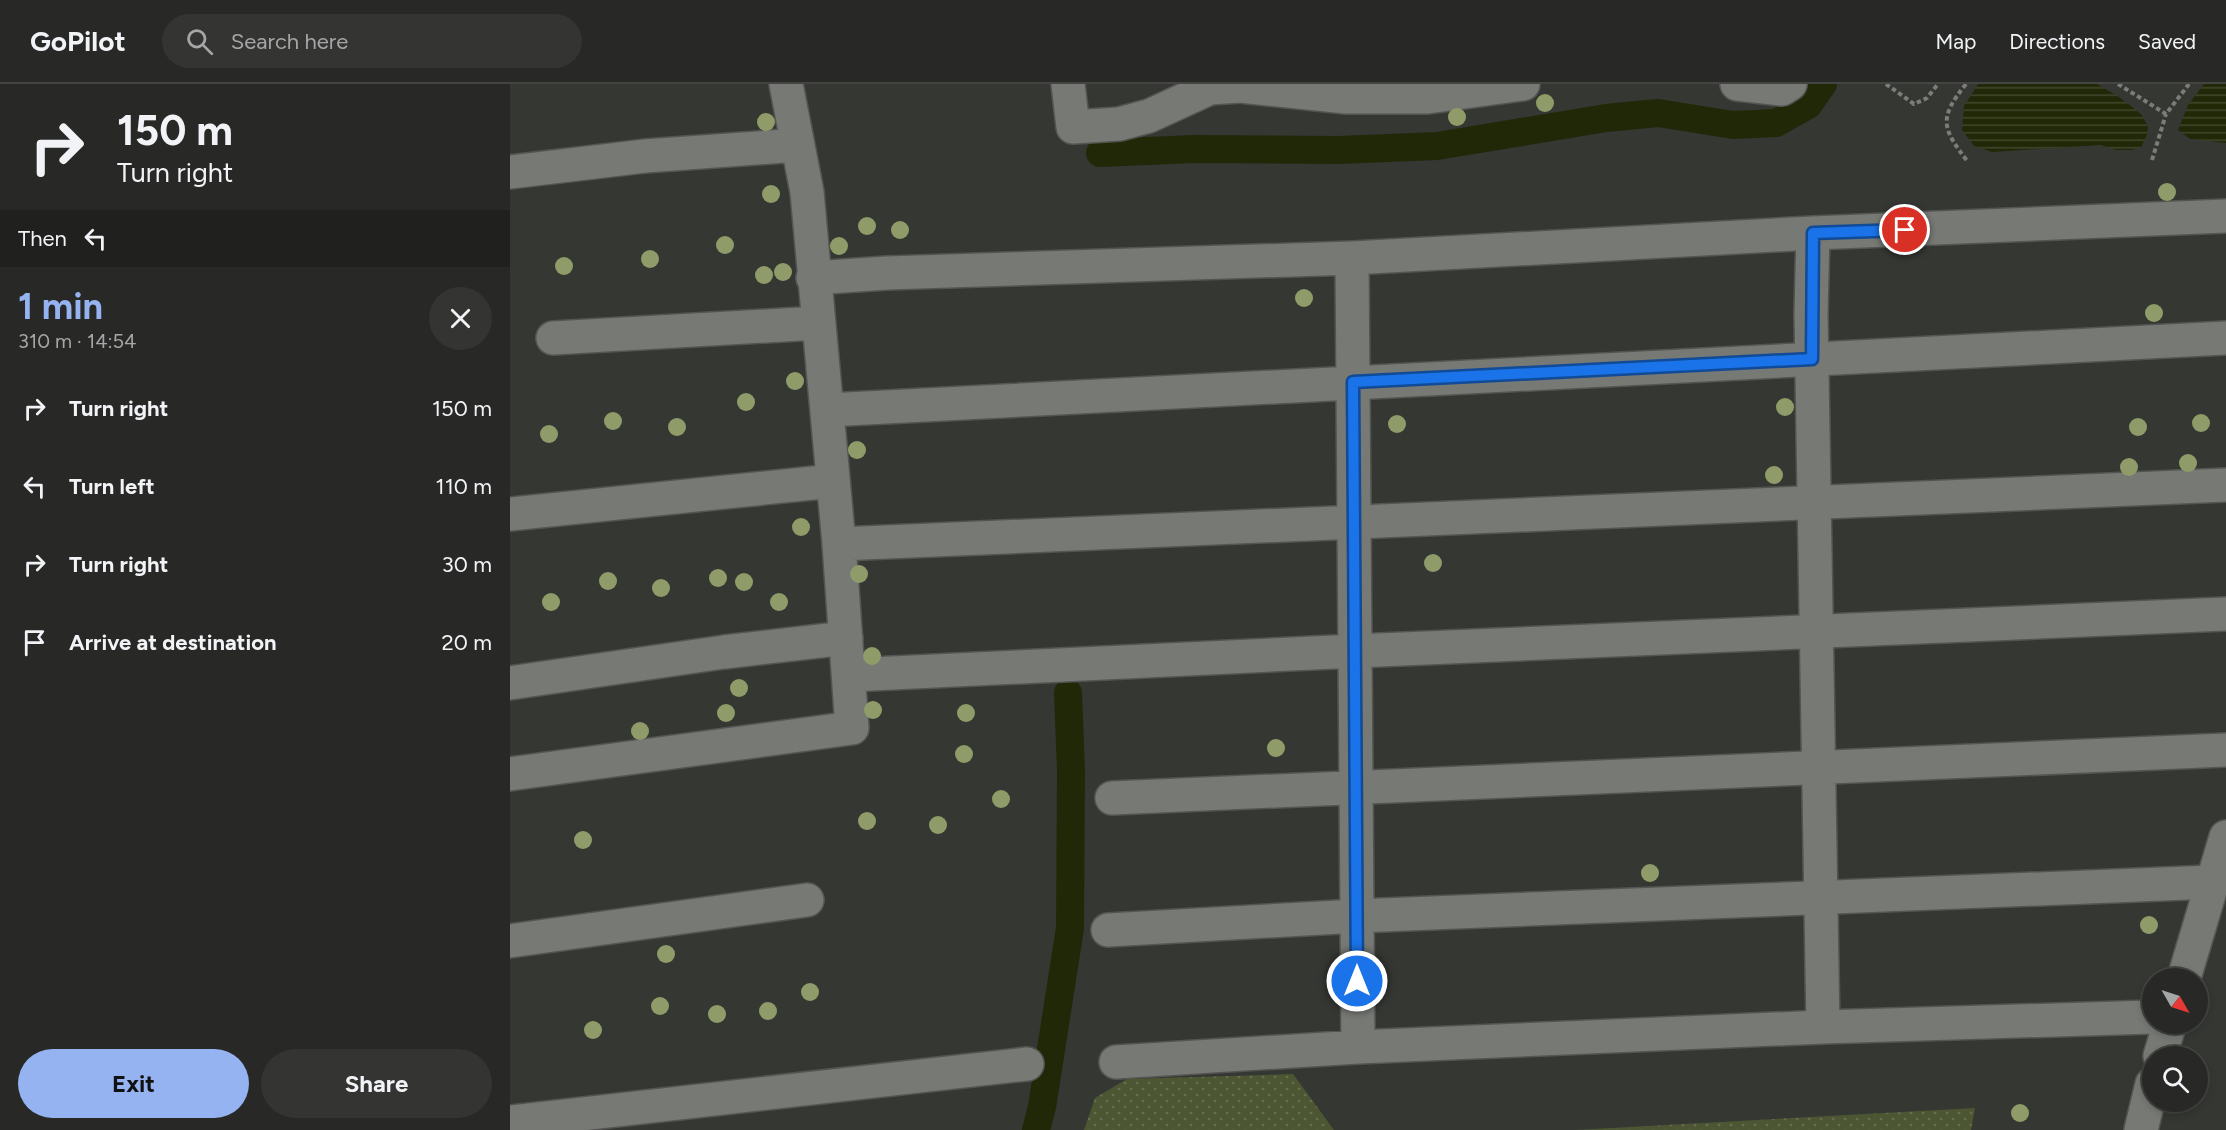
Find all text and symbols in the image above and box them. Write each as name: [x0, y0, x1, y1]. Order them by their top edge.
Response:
search box: [162, 14, 582, 68]
text: GoPilot: [30, 24, 126, 58]
icon: search: [183, 25, 216, 58]
text: Search here: [231, 28, 348, 55]
text: Map: [1935, 29, 1976, 54]
text: Directions: [2009, 29, 2105, 54]
text: Saved: [2138, 29, 2196, 54]
text: 150 m: [117, 105, 233, 156]
icon: right: [18, 108, 96, 186]
text: Turn right: [117, 156, 233, 189]
pin: [1879, 204, 1930, 255]
icon: arrive: [1888, 213, 1921, 246]
icon: left: [79, 222, 112, 255]
text: Then: [18, 225, 67, 252]
text: 1 min: [18, 285, 103, 328]
button: close: [429, 287, 492, 350]
text: 310 m · 14:54: [18, 329, 137, 353]
icon: right: [18, 392, 51, 425]
text: Turn right: [69, 395, 168, 422]
text: 150 m: [432, 395, 492, 422]
icon: left: [18, 470, 51, 503]
text: Turn left: [69, 473, 155, 500]
text: 110 m: [436, 473, 492, 500]
icon: right: [18, 548, 51, 581]
text: Turn right: [69, 551, 168, 578]
text: 30 m: [442, 551, 492, 578]
icon: arrive: [18, 626, 51, 659]
text: Arrive at destination: [69, 629, 277, 656]
text: 20 m: [441, 629, 492, 656]
position arrow: [1325, 949, 1389, 1013]
north arrow: [2142, 968, 2208, 1034]
map controls: [2142, 968, 2208, 1112]
button: search: [2142, 1046, 2208, 1112]
button: Exit: [18, 1049, 249, 1118]
button: Share: [261, 1049, 492, 1118]

